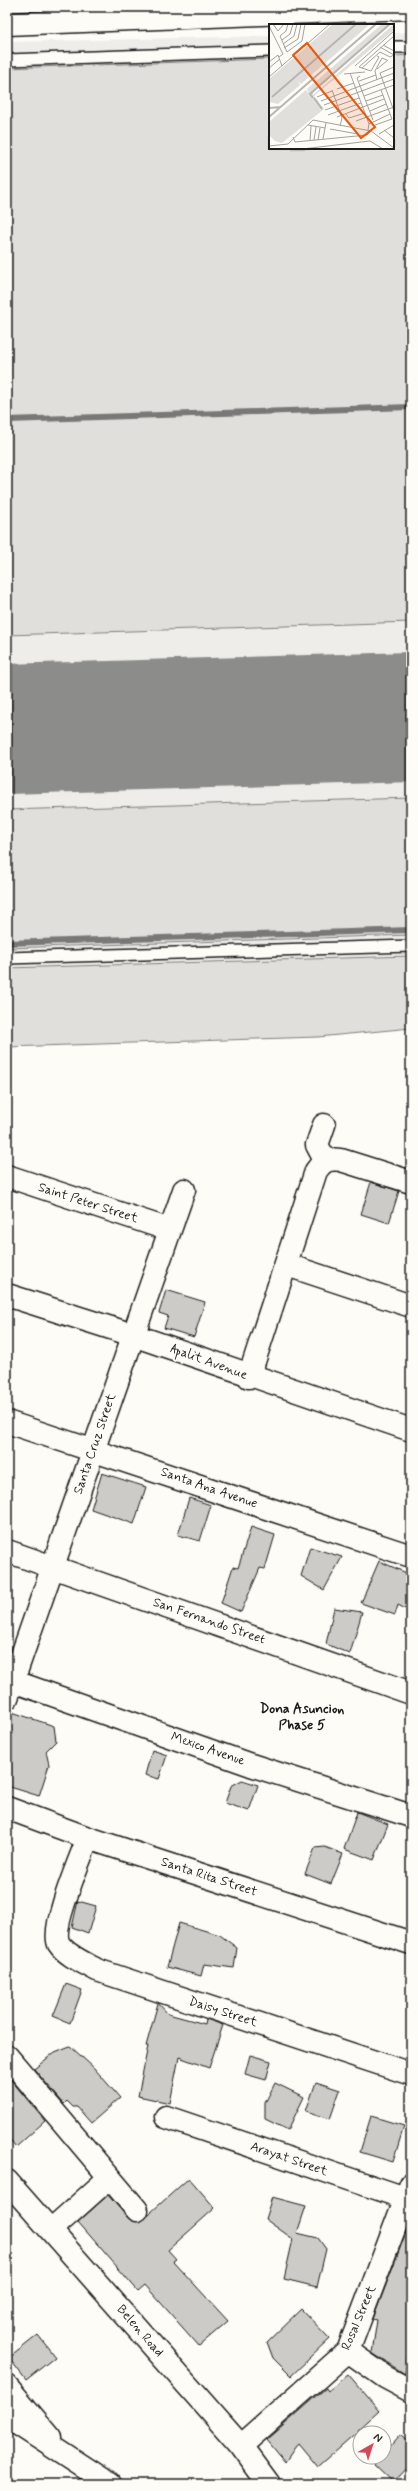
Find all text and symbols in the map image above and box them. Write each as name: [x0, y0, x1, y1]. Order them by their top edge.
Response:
inset map: [269, 24, 394, 149]
street label: Saint Peter Street: [36, 1179, 140, 1227]
street label: Apalit Avenue: [168, 1340, 250, 1385]
street label: Santa Cruz Street: [70, 1391, 120, 1497]
street label: Santa Ana Avenue: [158, 1463, 260, 1513]
street label: San Fernando Street: [151, 1594, 268, 1648]
district label: Dona Asuncion Phase 5: [260, 1700, 344, 1734]
street label: Mexico Avenue: [169, 1728, 247, 1770]
street label: Santa Rita Street: [159, 1853, 259, 1901]
street label: Daisy Street: [187, 1993, 260, 2031]
street label: Arayat Street: [248, 2138, 330, 2180]
street label: Rosal Street: [338, 2283, 380, 2353]
street label: Belen Road: [113, 2301, 167, 2361]
north arrow: [352, 2425, 392, 2465]
text: N: [370, 2430, 385, 2446]

